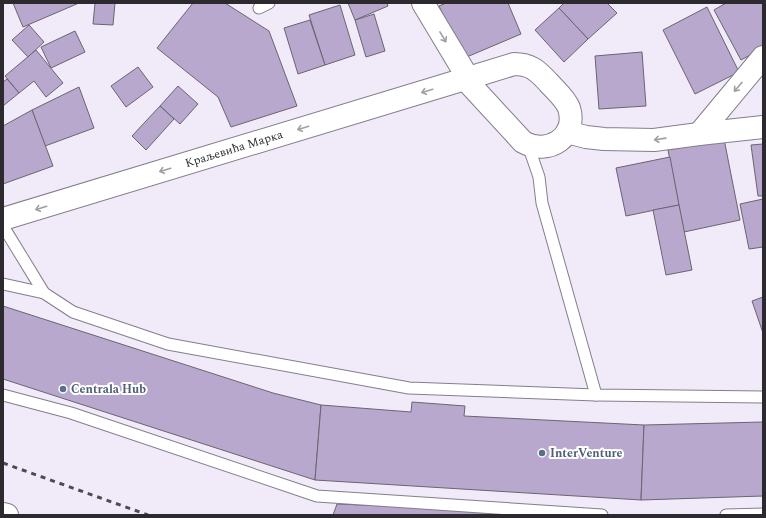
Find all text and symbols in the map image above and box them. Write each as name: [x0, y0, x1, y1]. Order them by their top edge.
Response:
one-way arrow: [440, 31, 448, 43]
one-way arrow: [734, 81, 743, 92]
one-way arrow: [421, 88, 434, 95]
street label: Краљевића Марка: [183, 125, 285, 173]
one-way arrow: [297, 125, 310, 132]
one-way arrow: [654, 135, 667, 143]
one-way arrow: [159, 167, 172, 174]
one-way arrow: [34, 205, 47, 212]
place label: Centrala Hub: [71, 380, 146, 399]
marker: Centrala Hub: [58, 384, 68, 394]
place label: InterVenture: [550, 444, 623, 463]
marker: InterVenture: [537, 448, 547, 458]

